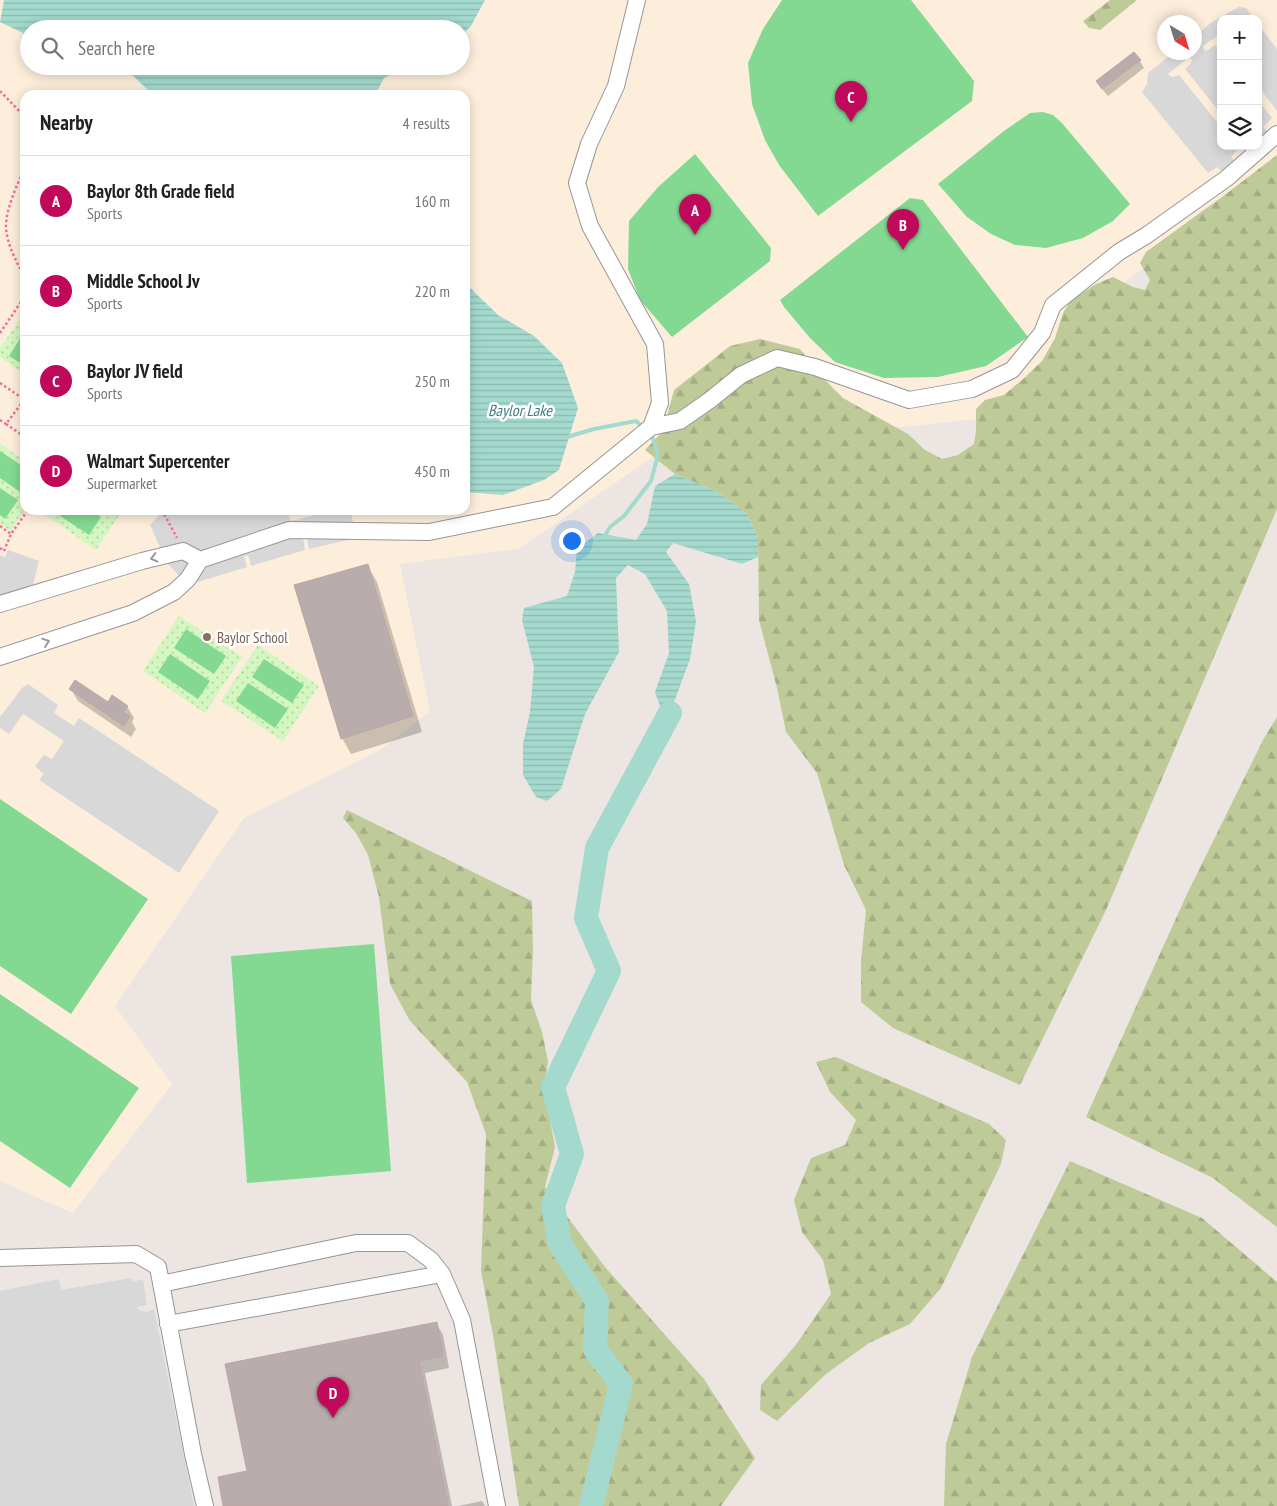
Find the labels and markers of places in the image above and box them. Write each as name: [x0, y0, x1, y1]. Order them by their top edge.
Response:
pin: C: [835, 81, 867, 122]
pin: A: [679, 194, 711, 235]
pin: B: [887, 209, 919, 250]
place label: Baylor School: [217, 628, 288, 647]
marker: Baylor School: [201, 631, 213, 643]
pin: D: [317, 1377, 349, 1418]

